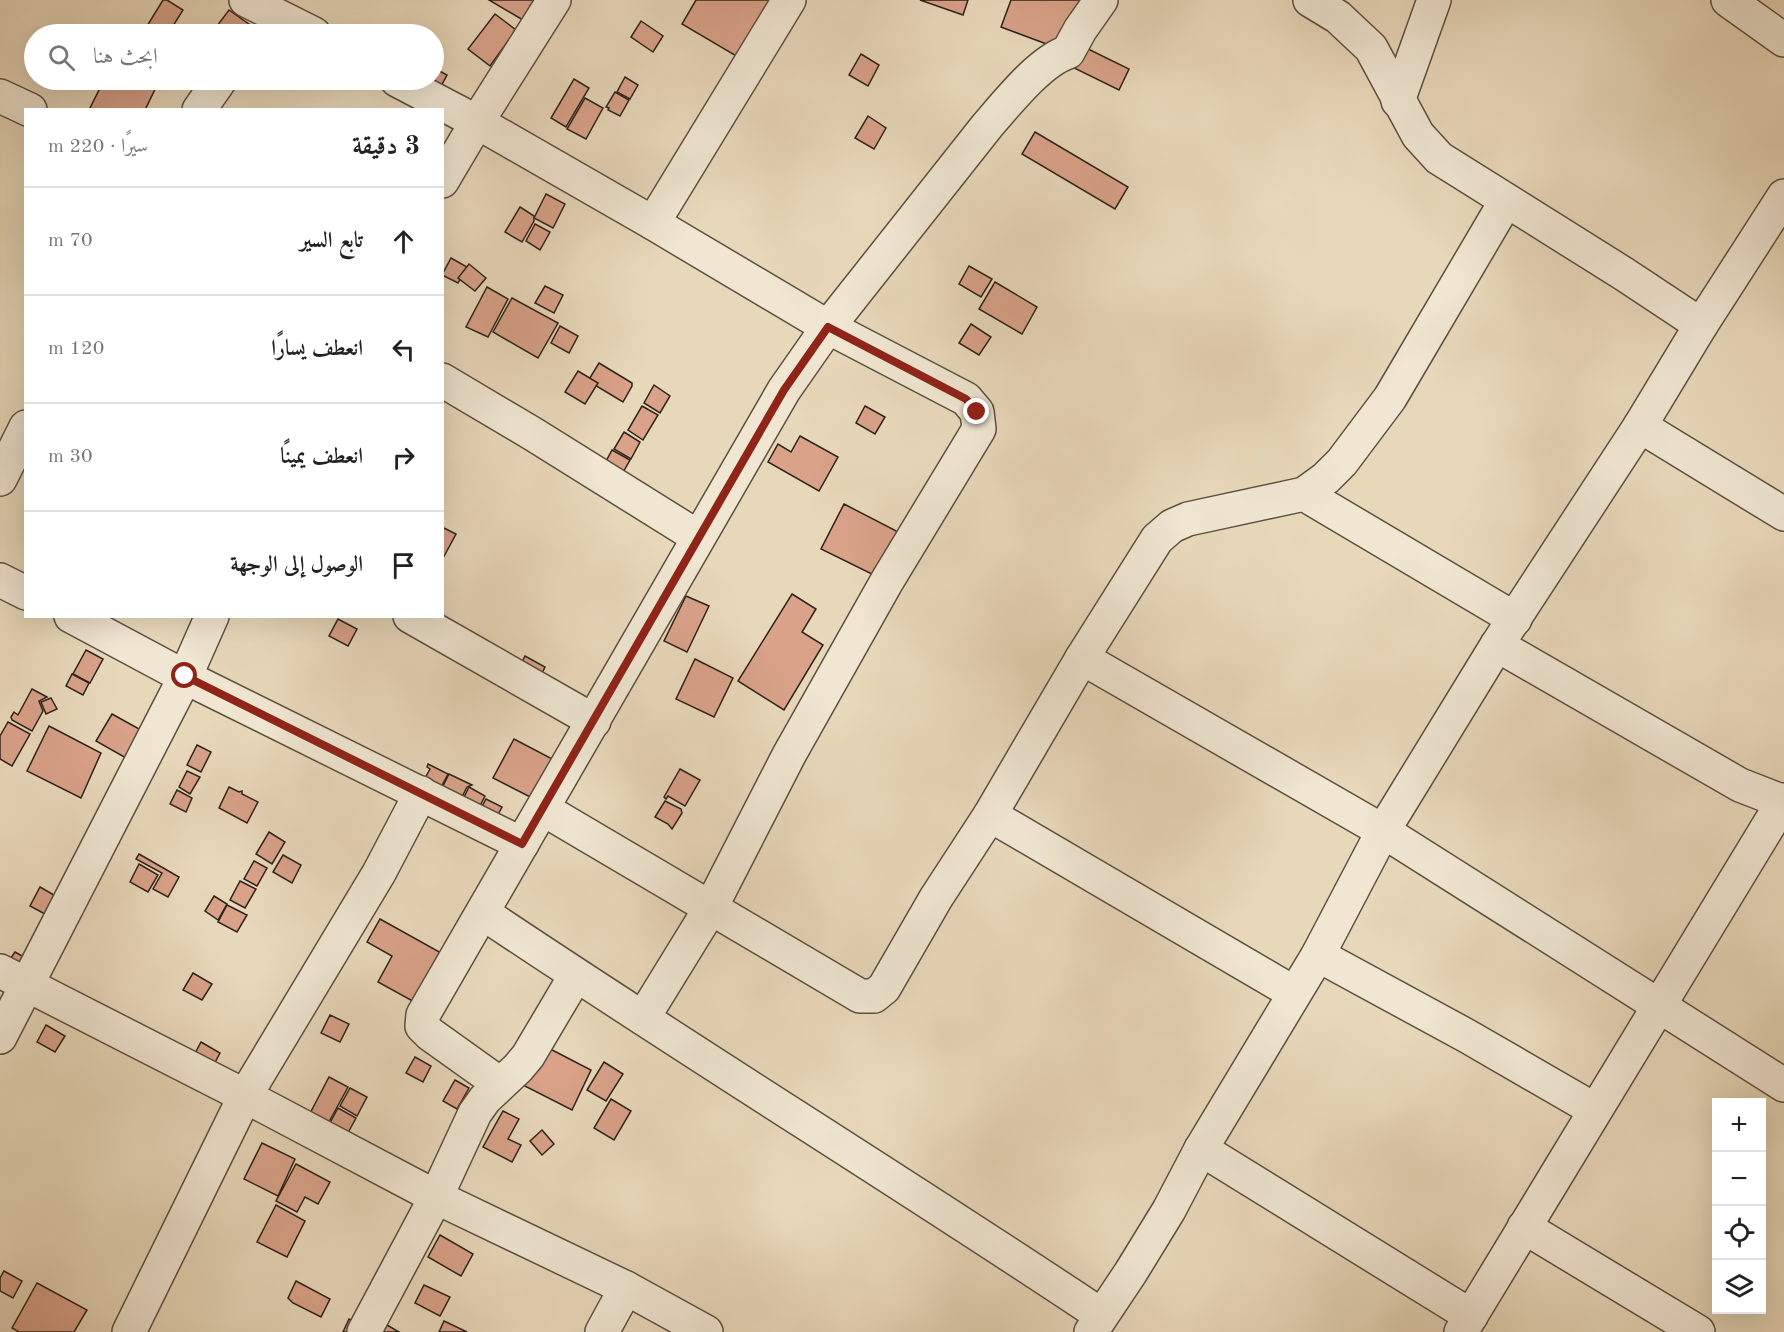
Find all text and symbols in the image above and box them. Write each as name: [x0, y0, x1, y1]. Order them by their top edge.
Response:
search box: [24, 24, 444, 90]
icon: search: [45, 41, 78, 74]
text: ابحث هنا: [93, 46, 158, 68]
text: 3 دقيقة: [352, 134, 420, 160]
text: سيرًا · 220 m: [48, 137, 148, 157]
icon: ahead: [387, 225, 420, 258]
text: تابع السير: [299, 230, 363, 252]
text: 70 m: [48, 231, 93, 251]
icon: left: [387, 333, 420, 366]
text: انعطف يسارًا: [271, 338, 363, 360]
text: 120 m: [48, 339, 104, 359]
route end: [963, 398, 989, 424]
icon: right: [387, 441, 420, 474]
text: انعطف يمينًا: [280, 446, 363, 468]
text: 30 m: [48, 447, 93, 467]
icon: arrive: [387, 549, 420, 582]
text: الوصول إلى الوجهة: [230, 554, 363, 576]
route start: [171, 662, 197, 688]
map controls: [1712, 1098, 1766, 1314]
button: +: [1712, 1098, 1766, 1152]
button: −: [1712, 1152, 1766, 1206]
button: locate: [1712, 1206, 1766, 1260]
button: layers: [1712, 1260, 1766, 1314]

